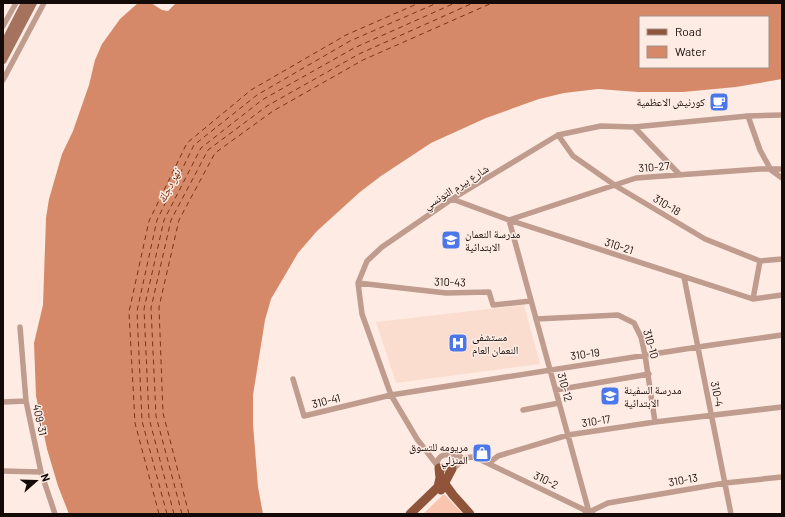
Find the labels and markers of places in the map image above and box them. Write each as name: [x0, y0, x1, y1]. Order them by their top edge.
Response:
cafe icon: كورنيش الاعظمية: [708, 91, 730, 113]
place label: كورنيش الاعظمية: [636, 95, 705, 109]
place label: مدرسة النعمان الابتدائية: [465, 227, 520, 253]
school or university icon: مدرسة النعمان الابتدائية: [440, 229, 462, 251]
place label: مستشفى النعمان العام: [472, 330, 518, 357]
hospital icon: مستشفى النعمان العام: [447, 332, 469, 354]
place label: مدرسة السفينة الابتدائية: [624, 383, 682, 409]
school or university icon: مدرسة السفينة الابتدائية: [599, 385, 621, 407]
place label: مريومه للتسوق المنزلي: [409, 440, 468, 469]
shop icon: مريومه للتسوق المنزلي: [471, 442, 493, 464]

